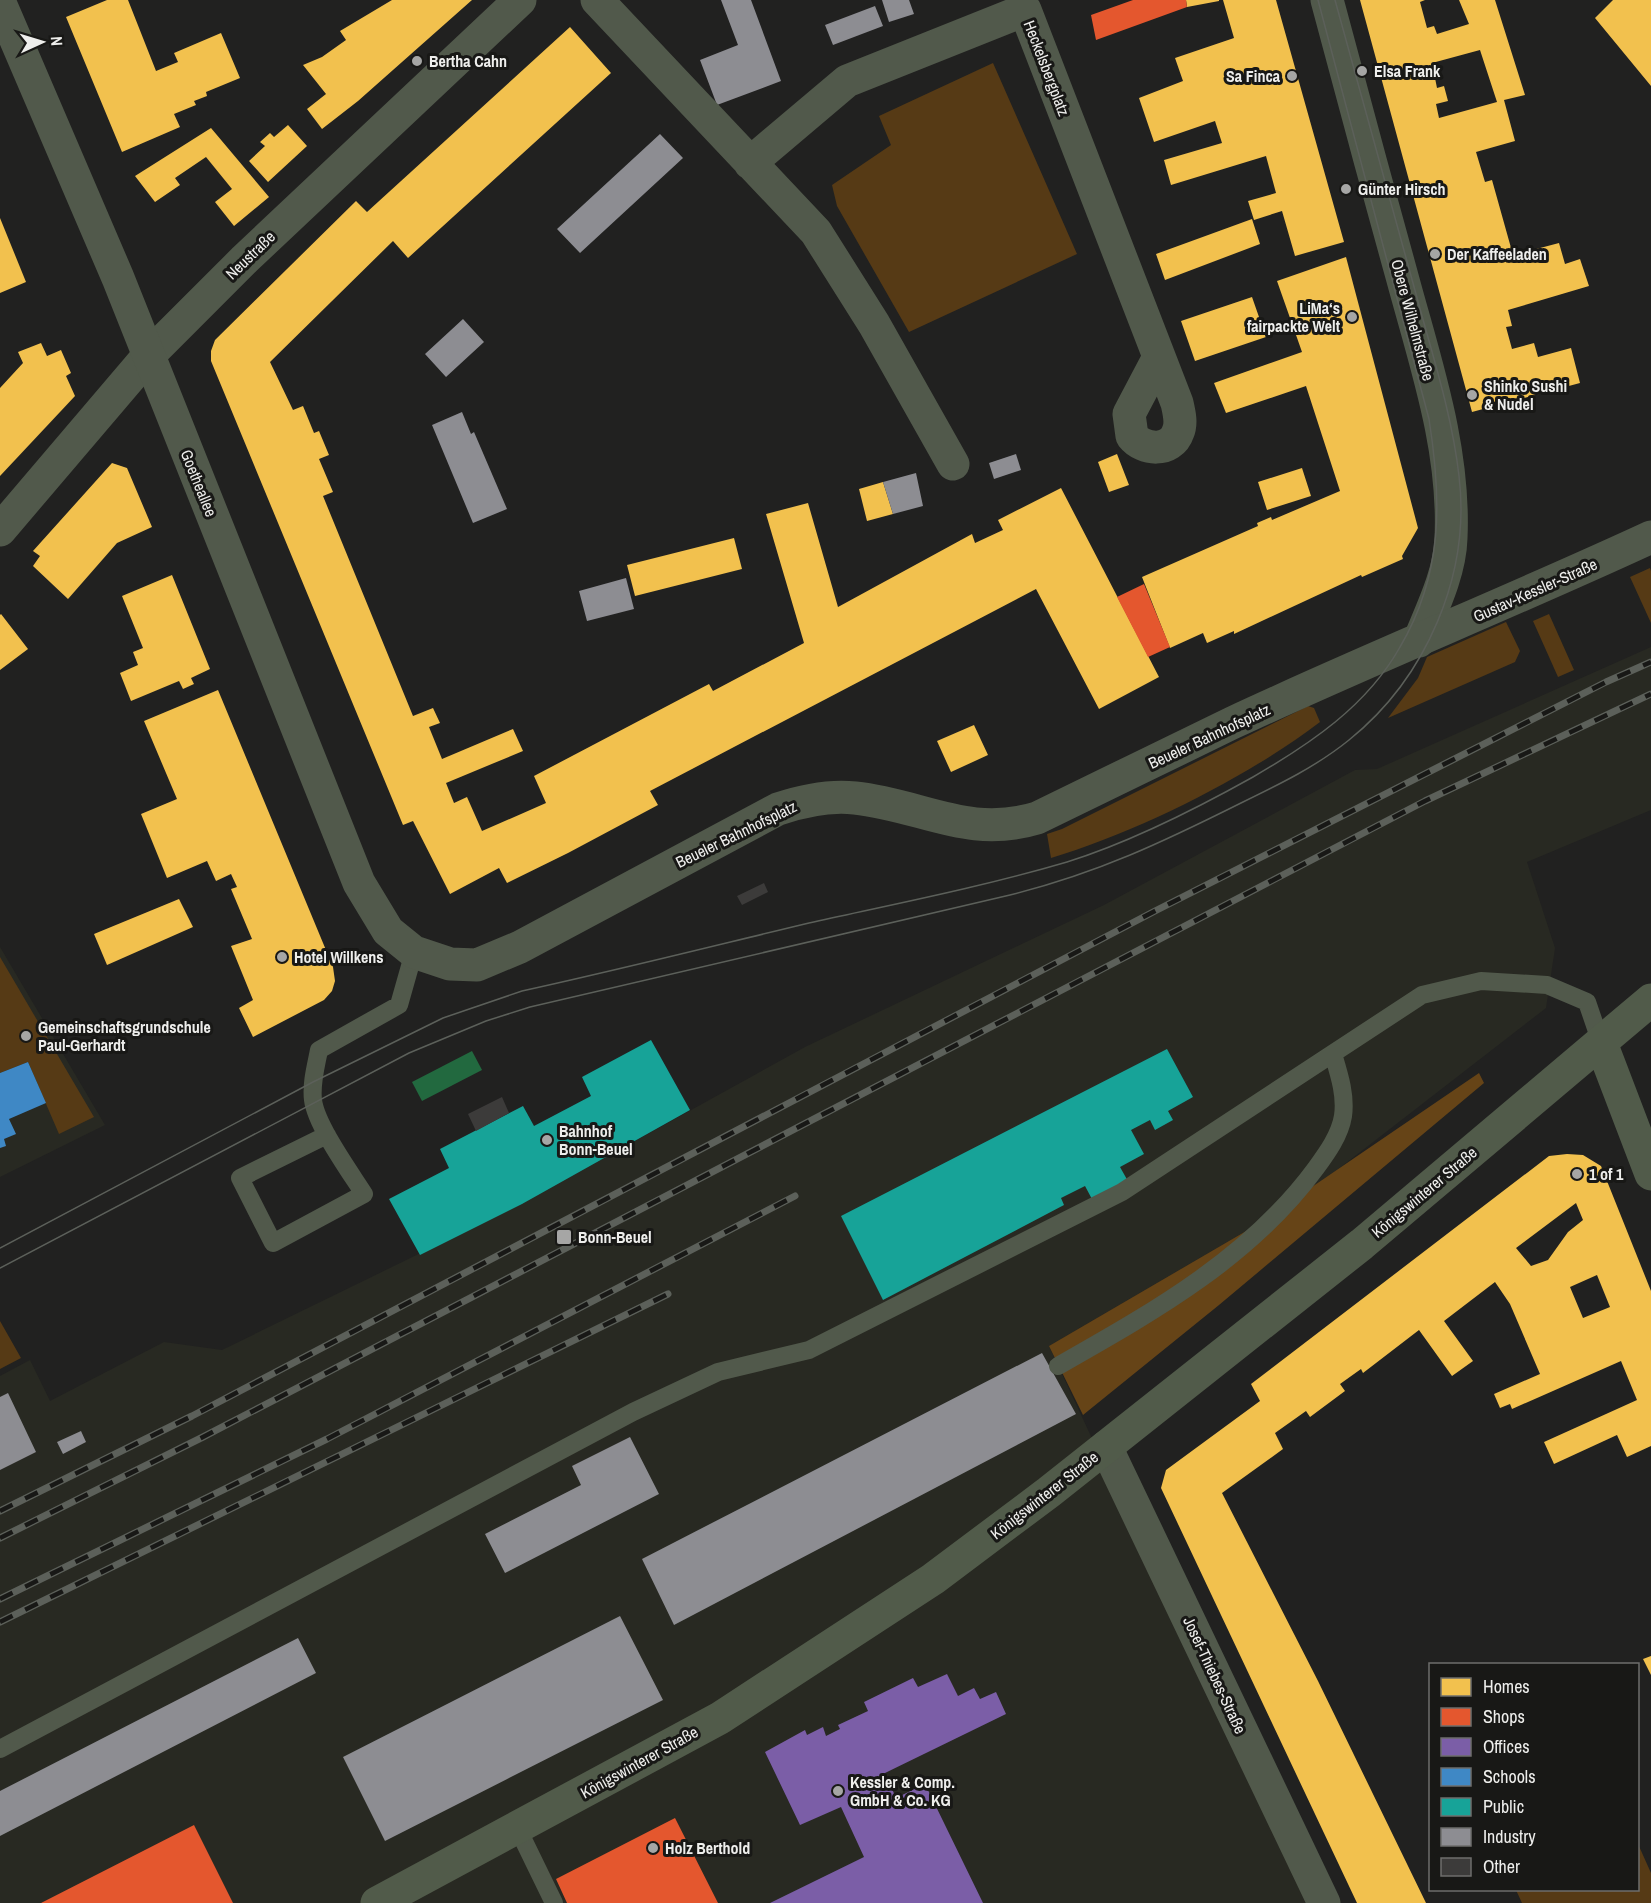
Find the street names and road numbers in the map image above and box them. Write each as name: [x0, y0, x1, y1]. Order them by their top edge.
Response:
street label: Heckelsbergplatz: [1019, 17, 1075, 119]
street label: Neustraße: [220, 226, 280, 284]
street label: Obere Wilhelmstraße: [1386, 257, 1440, 383]
street label: Goetheallee: [176, 446, 222, 520]
street label: Gustav-Kessler-Straße: [1470, 553, 1600, 627]
street label: Beueler Bahnhofsplatz: [1145, 698, 1274, 774]
street label: Beueler Bahnhofsplatz: [672, 795, 801, 873]
street label: Königswinterer Straße: [1367, 1141, 1481, 1243]
street label: Königswinterer Straße: [986, 1446, 1102, 1544]
street label: Josef-Thiebes-Straße: [1178, 1613, 1252, 1737]
street label: Königswinterer Straße: [576, 1721, 702, 1803]

